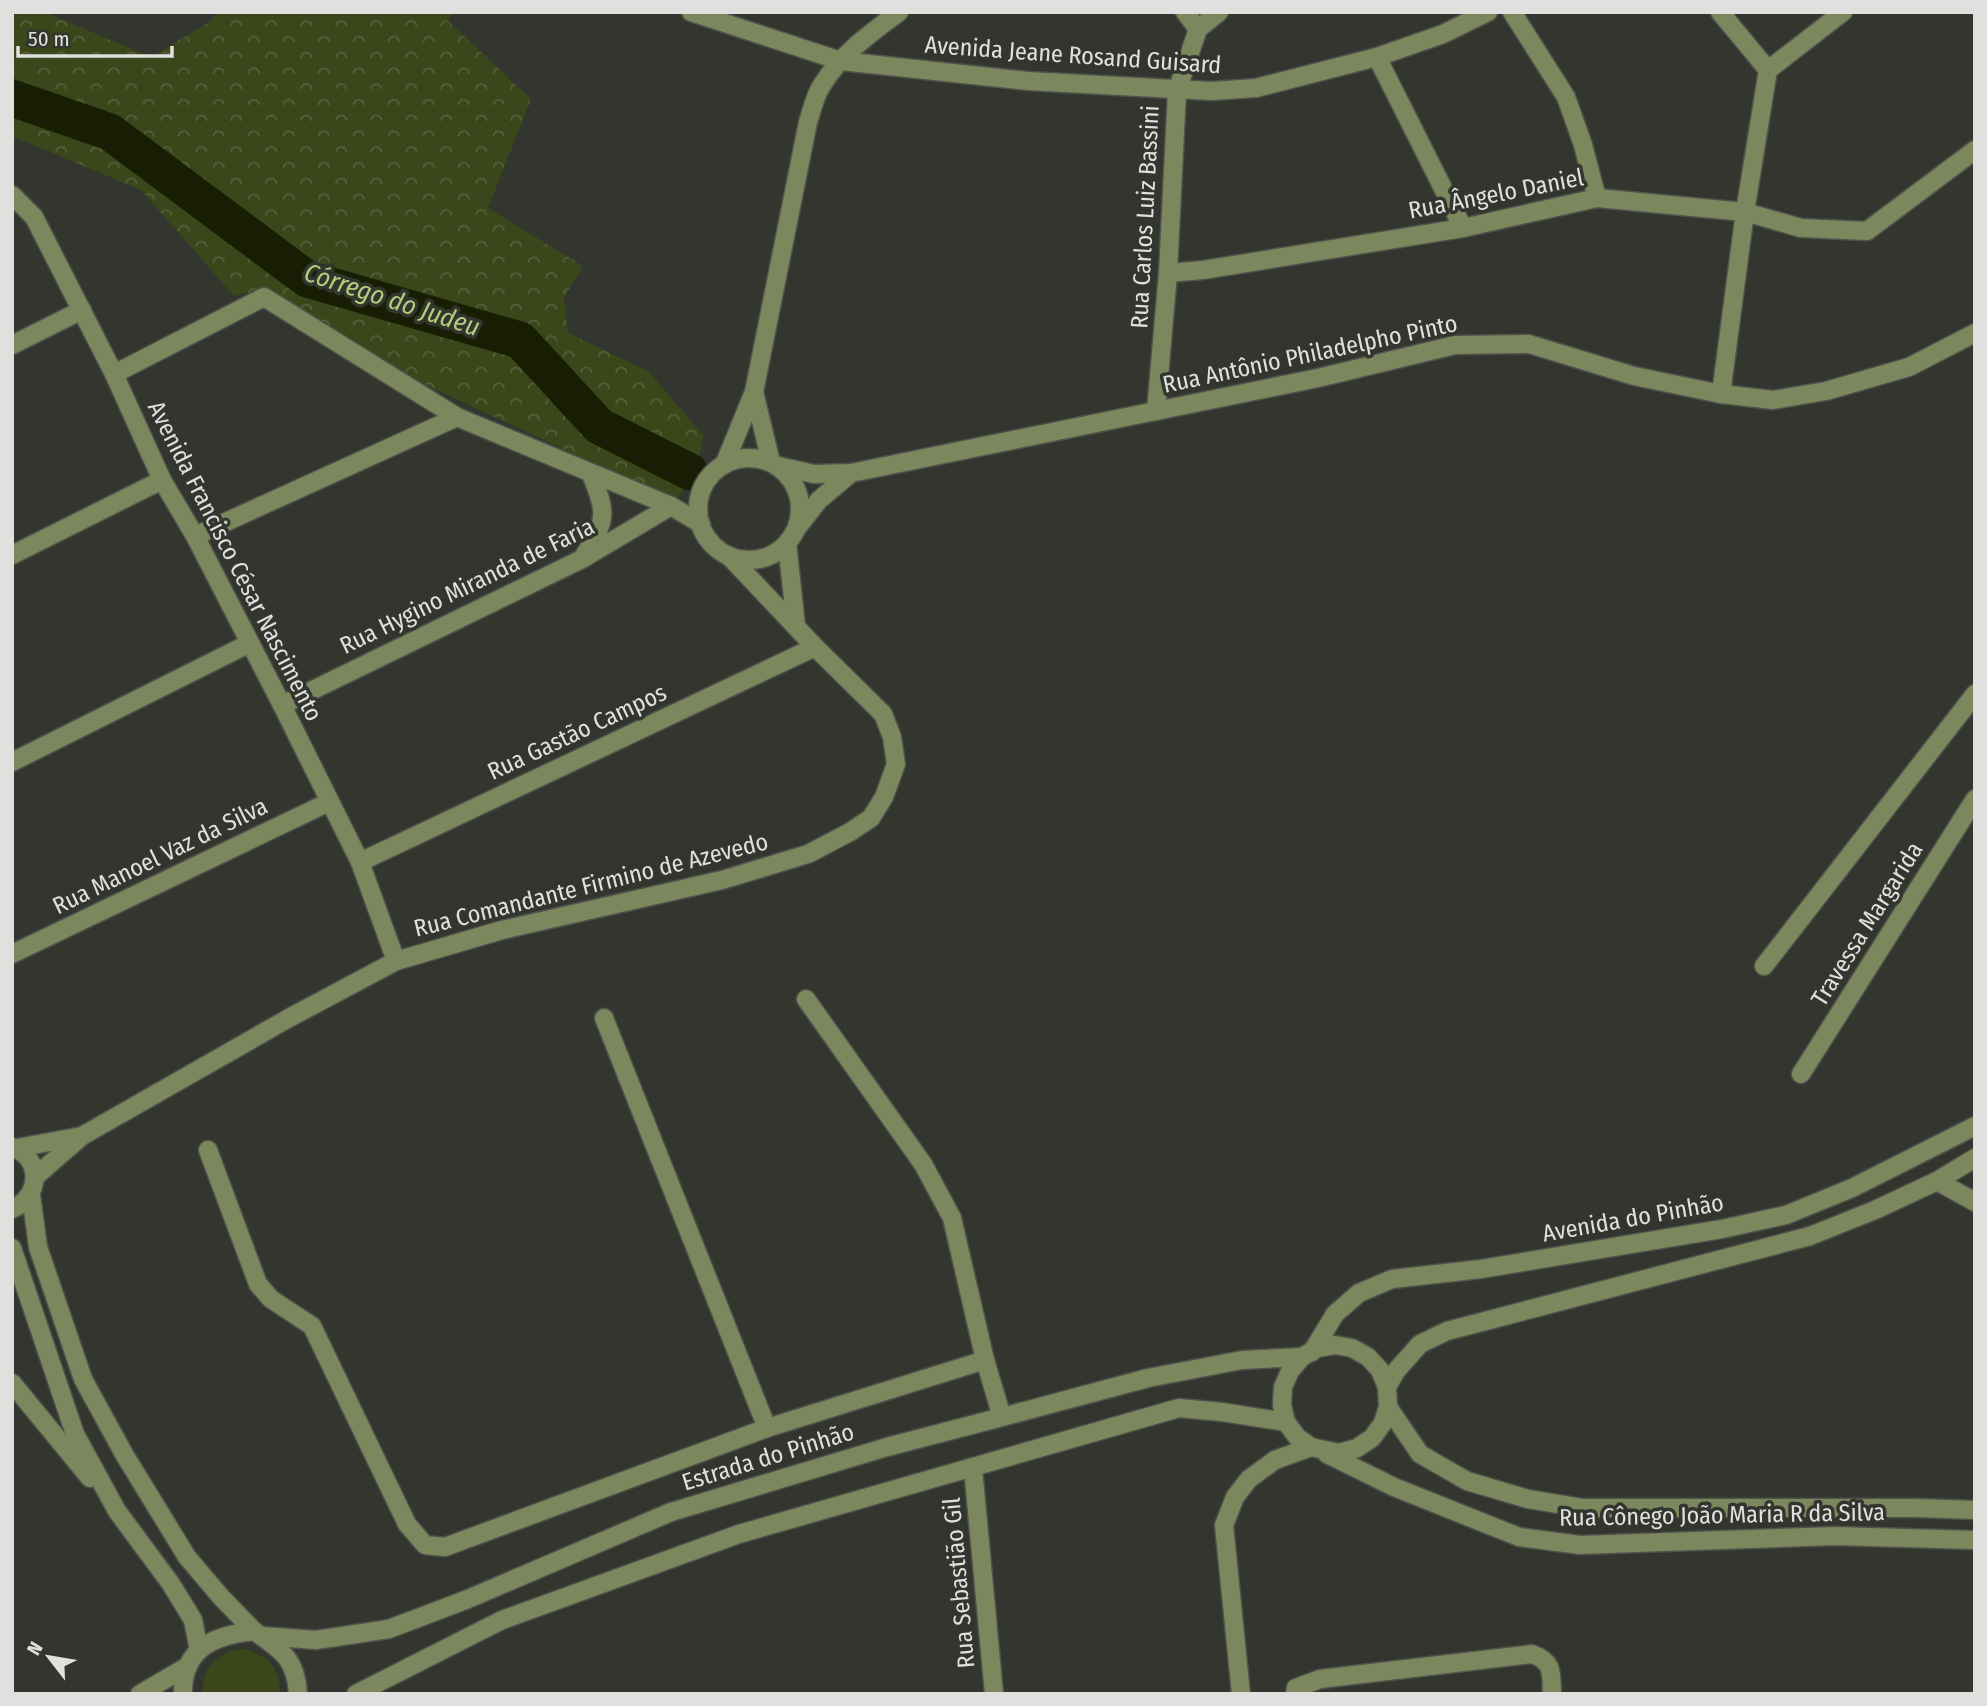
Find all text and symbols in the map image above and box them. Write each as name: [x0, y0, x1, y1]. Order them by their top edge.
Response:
scale bar: [18, 14, 172, 58]
text: 50 m: [28, 26, 70, 52]
street label: Avenida Jeane Rosand Guisard: [924, 31, 1222, 79]
street label: Rua Carlos Luiz Bassini: [1125, 105, 1165, 329]
street label: Rua Ângelo Daniel: [1406, 163, 1586, 225]
water label: Córrego do Judeu: [300, 257, 484, 343]
street label: Rua Antônio Philadelpho Pinto: [1160, 309, 1460, 399]
street label: Avenida Francisco César Nascimento: [142, 396, 328, 726]
street label: Rua Hygino Miranda de Faria: [335, 512, 599, 660]
street label: Rua Gastão Campos: [483, 678, 671, 786]
street label: Rua Manoel Vaz da Silva: [48, 792, 272, 920]
street label: Rua Comandante Firmino de Azevedo: [411, 827, 771, 943]
street label: Travessa Margarida: [1805, 837, 1929, 1011]
street label: Avenida do Pinhão: [1540, 1188, 1726, 1248]
street label: Estrada do Pinhão: [679, 1418, 857, 1496]
street label: Rua Sebastião Gil: [938, 1496, 980, 1670]
street label: Rua Cônego João Maria R da Silva: [1559, 1498, 1885, 1532]
north arrow: [14, 1622, 84, 1692]
text: N: [22, 1638, 48, 1659]

